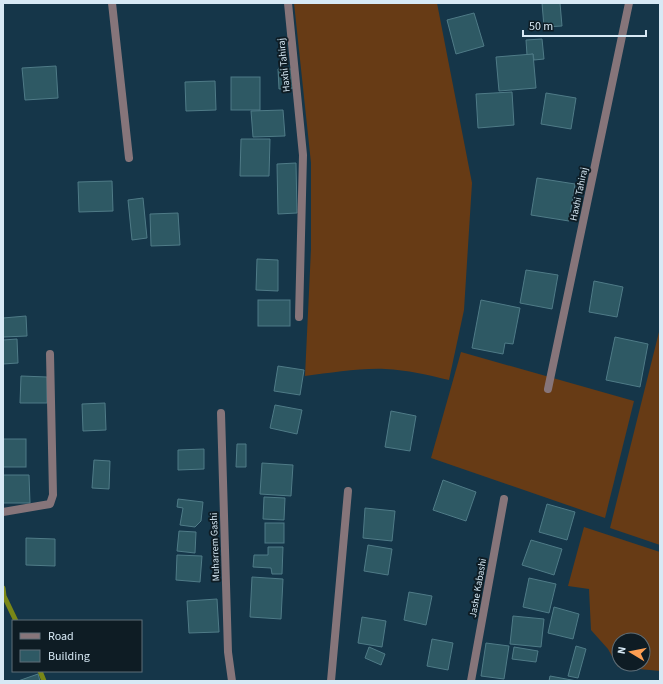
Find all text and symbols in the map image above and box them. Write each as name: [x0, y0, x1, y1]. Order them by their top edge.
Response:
scale bar: [523, 12, 646, 38]
text: 50 m: [529, 18, 553, 35]
street label: Haxhi Tahiraj: [274, 37, 294, 93]
street label: Haxhi Tahiraj: [567, 166, 591, 222]
street label: Muharrem Gashi: [207, 512, 223, 582]
street label: Jashe Kabashi: [466, 557, 490, 619]
legend: [12, 620, 142, 672]
text: Road: [48, 628, 74, 645]
north arrow: [611, 632, 651, 672]
text: N: [614, 645, 630, 655]
text: Building: [48, 648, 90, 665]

